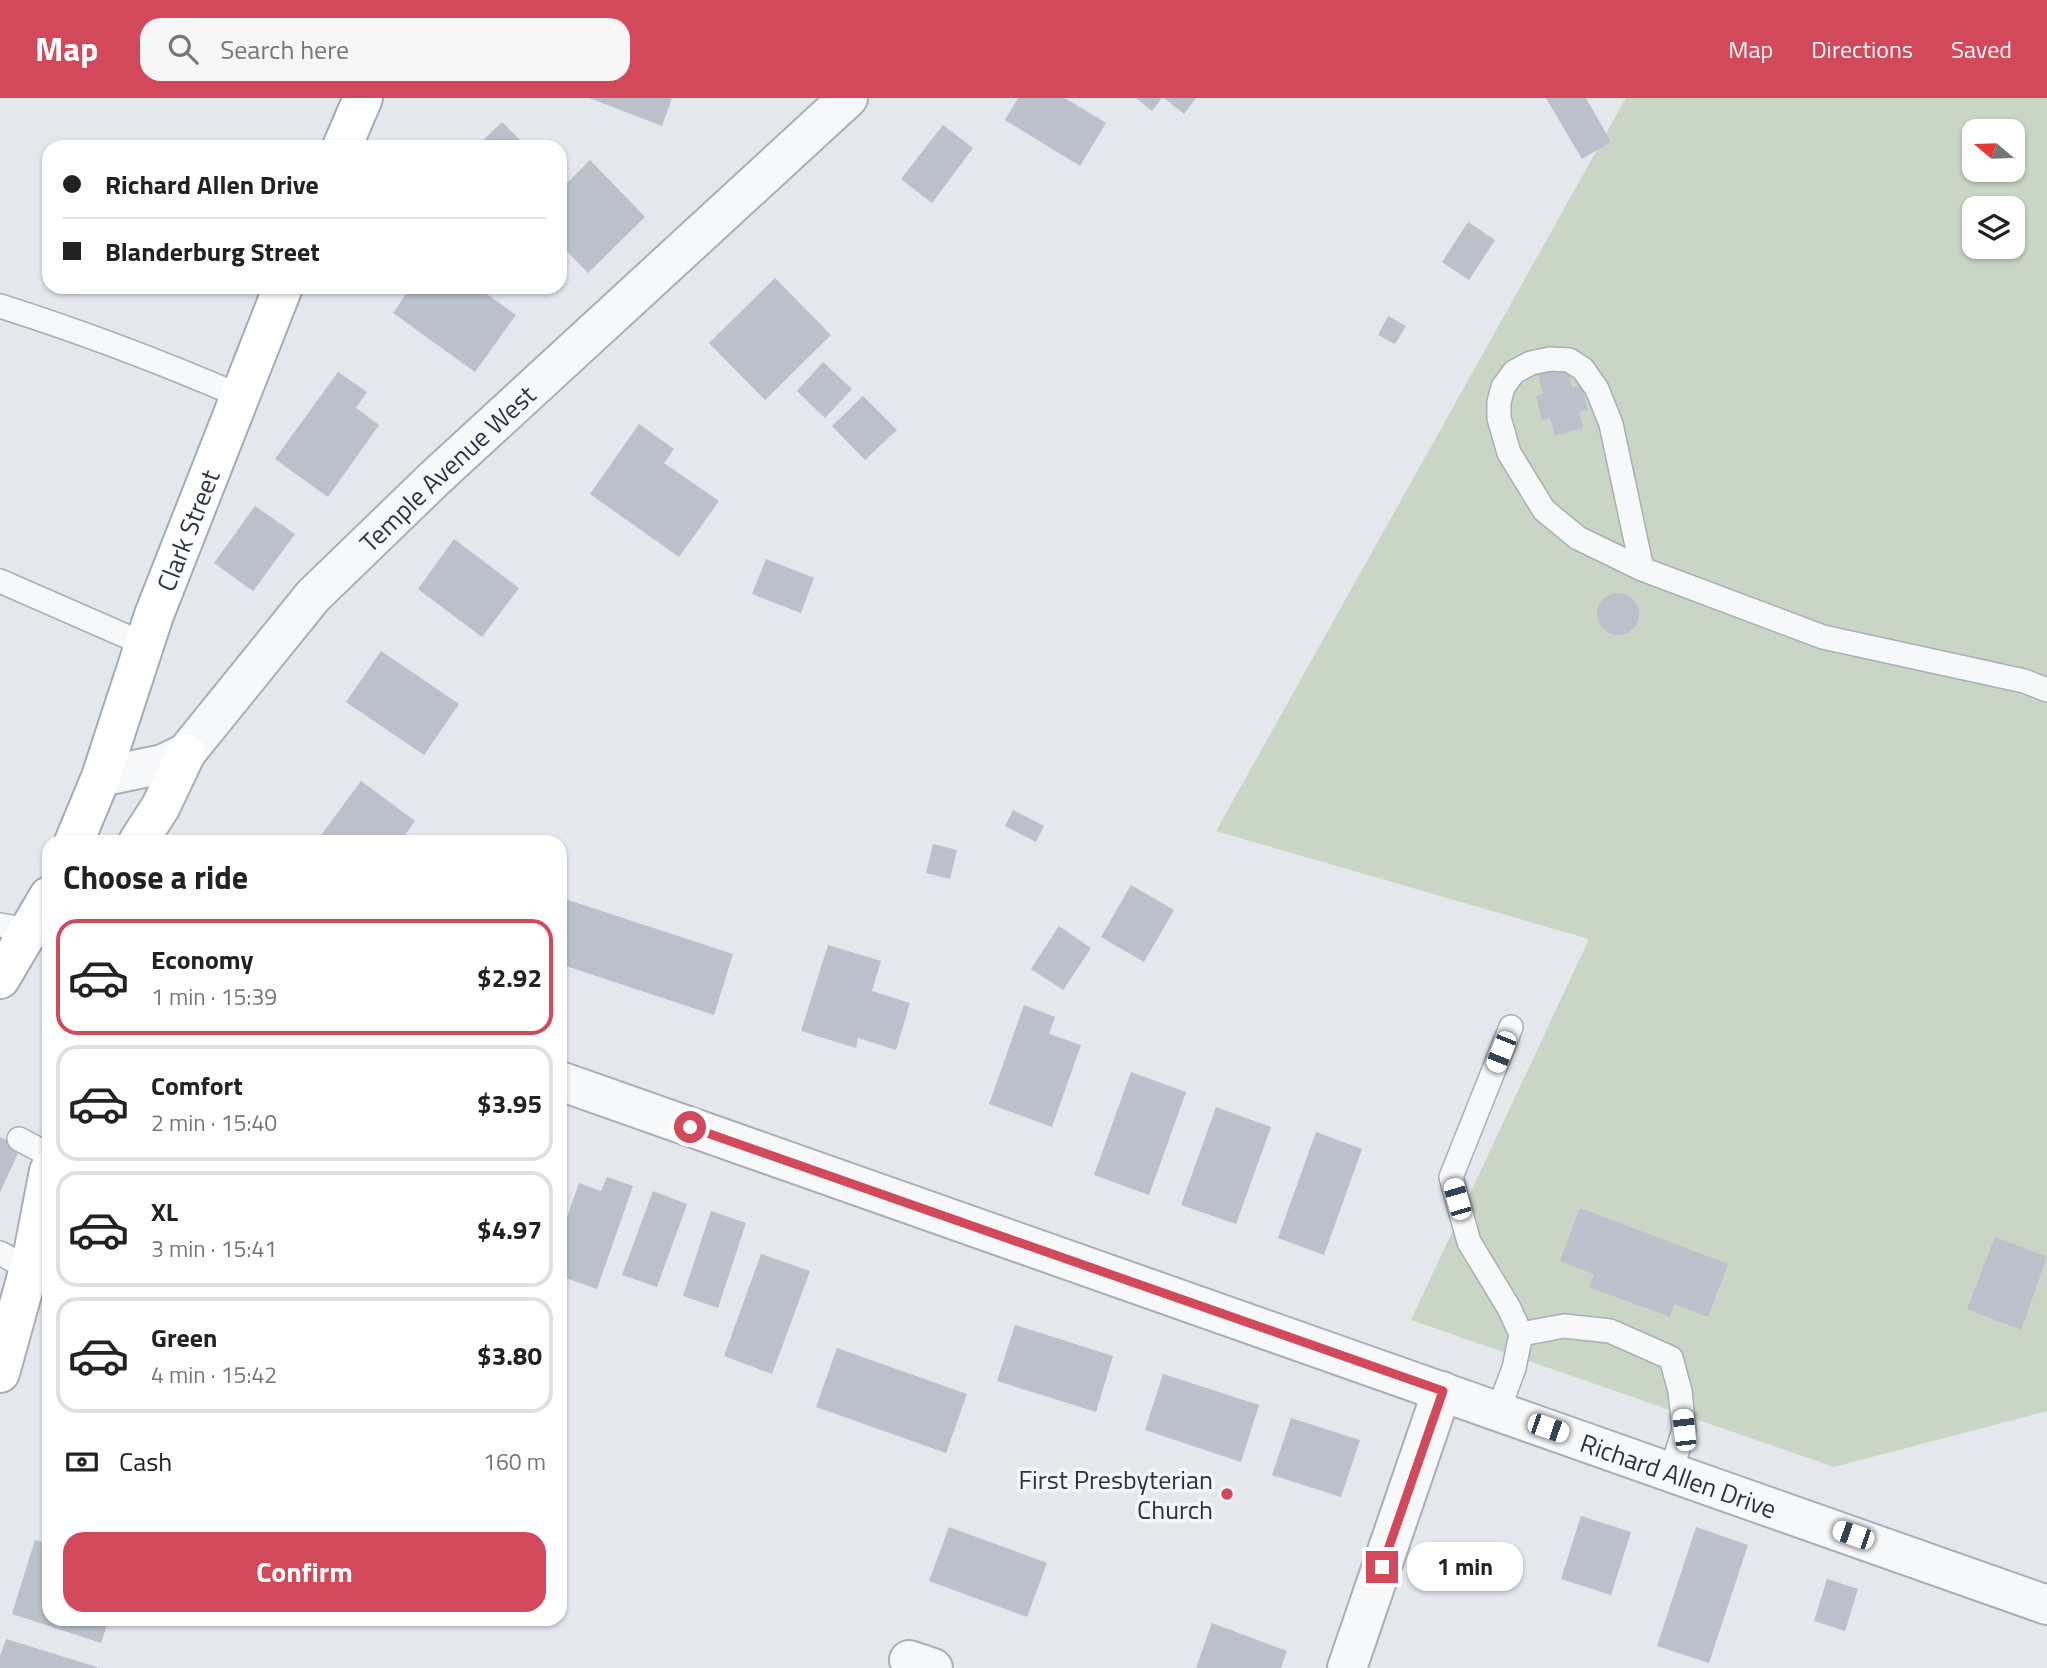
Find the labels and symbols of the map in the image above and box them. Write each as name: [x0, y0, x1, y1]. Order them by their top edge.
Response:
north arrow: [1962, 119, 2025, 182]
street label: Temple Avenue West: [350, 376, 544, 561]
street label: Clark Street: [146, 464, 229, 597]
car: [1484, 1029, 1519, 1075]
route start: [674, 1111, 706, 1143]
car: [1442, 1176, 1473, 1222]
car: [1672, 1408, 1697, 1452]
car: [1525, 1411, 1572, 1445]
street label: Richard Allen Drive: [1575, 1423, 1782, 1528]
place label: First Presbyterian Church: [1018, 1460, 1213, 1529]
marker: First Presbyterian Church: [1219, 1486, 1235, 1502]
car: [1830, 1518, 1877, 1552]
callout: 1 min: [1406, 1542, 1522, 1592]
route end: [1366, 1551, 1398, 1583]

